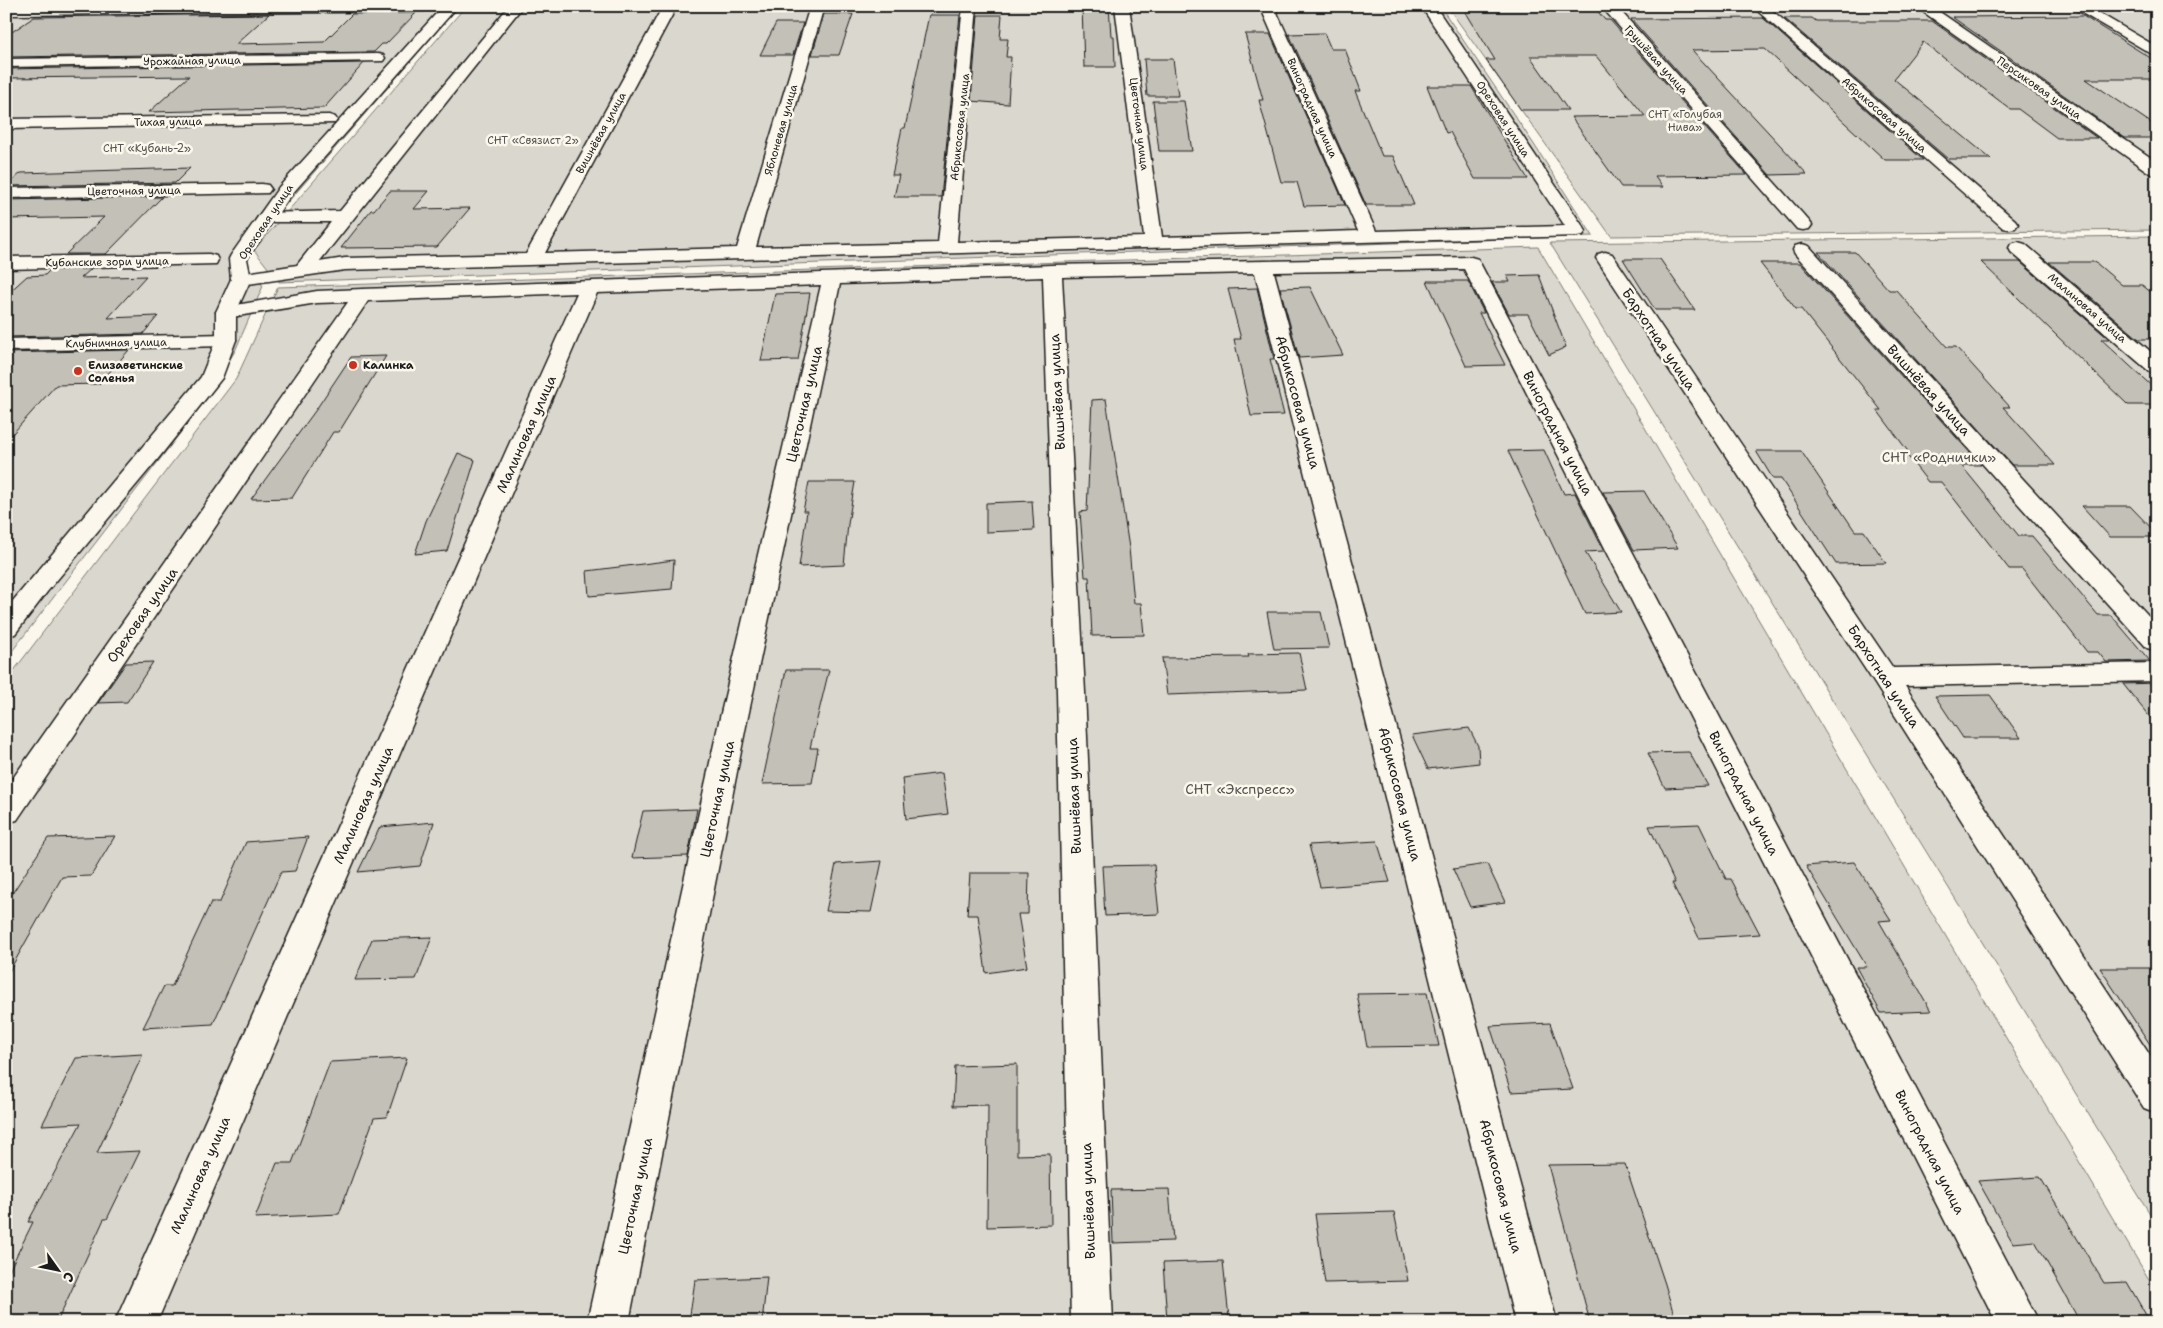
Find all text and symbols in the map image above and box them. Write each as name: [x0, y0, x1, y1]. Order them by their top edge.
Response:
street label: Грушёвая улица: [1621, 22, 1691, 98]
street label: Урожайная улица: [143, 53, 241, 69]
street label: Персиковая улица: [1994, 53, 2084, 123]
street label: Виноградная улица: [1283, 56, 1341, 160]
street label: Абрикосовая улица: [947, 72, 973, 181]
street label: Абрикосовая улица: [1838, 74, 1930, 156]
street label: Цветочная улица: [1126, 77, 1152, 172]
street label: Ореховая улица: [1473, 78, 1533, 160]
street label: Яблоневая улица: [761, 82, 801, 177]
street label: Вишнёвая улица: [572, 89, 630, 177]
park label: СНТ «Голубая Нива»: [1648, 107, 1722, 135]
street label: Тихая улица: [134, 114, 202, 130]
park label: СНТ «Связист 2»: [487, 133, 579, 148]
park label: СНТ «Кубань-2»: [103, 141, 191, 156]
street label: Ореховая улица: [235, 181, 297, 263]
street label: Цветочная улица: [87, 183, 181, 199]
street label: Кубанские зори улица: [45, 253, 169, 271]
street label: Малиновая улица: [2044, 270, 2130, 346]
street label: Бархотная улица: [1618, 284, 1700, 394]
street label: Вишнёвая улица: [1045, 333, 1069, 451]
street label: Абрикосовая улица: [1272, 333, 1325, 471]
street label: Клубничная улица: [65, 335, 167, 351]
street label: Вишнёвая улица: [1883, 341, 1975, 439]
street label: Цветочная улица: [782, 344, 826, 464]
place label: Елизаветинские Соленья: [88, 358, 184, 386]
place label: Калинка: [363, 358, 414, 373]
marker: Калинка: [347, 359, 359, 371]
marker: Елизаветинские Соленья: [72, 365, 84, 377]
street label: Виноградная улица: [1519, 368, 1597, 498]
street label: Малиновая улица: [492, 372, 560, 496]
park label: СНТ «Роднички»: [1882, 448, 1996, 466]
street label: Ореховая улица: [102, 564, 182, 666]
street label: Бархотная улица: [1844, 621, 1924, 731]
street label: Абрикосовая улица: [1375, 725, 1425, 863]
street label: Виноградная улица: [1705, 728, 1783, 858]
street label: Вишнёвая улица: [1063, 737, 1085, 854]
street label: Цветочная улица: [696, 739, 738, 859]
street label: Малиновая улица: [329, 743, 397, 867]
park label: СНТ «Экспресс»: [1185, 780, 1295, 798]
street label: Виноградная улица: [1891, 1087, 1969, 1217]
street label: Малиновая улица: [166, 1113, 234, 1237]
street label: Абрикосовая улица: [1476, 1117, 1526, 1255]
street label: Цветочная улица: [614, 1136, 656, 1256]
street label: Вишнёвая улица: [1077, 1142, 1099, 1259]
north arrow: [32, 1246, 82, 1296]
text: С: [59, 1269, 79, 1286]

